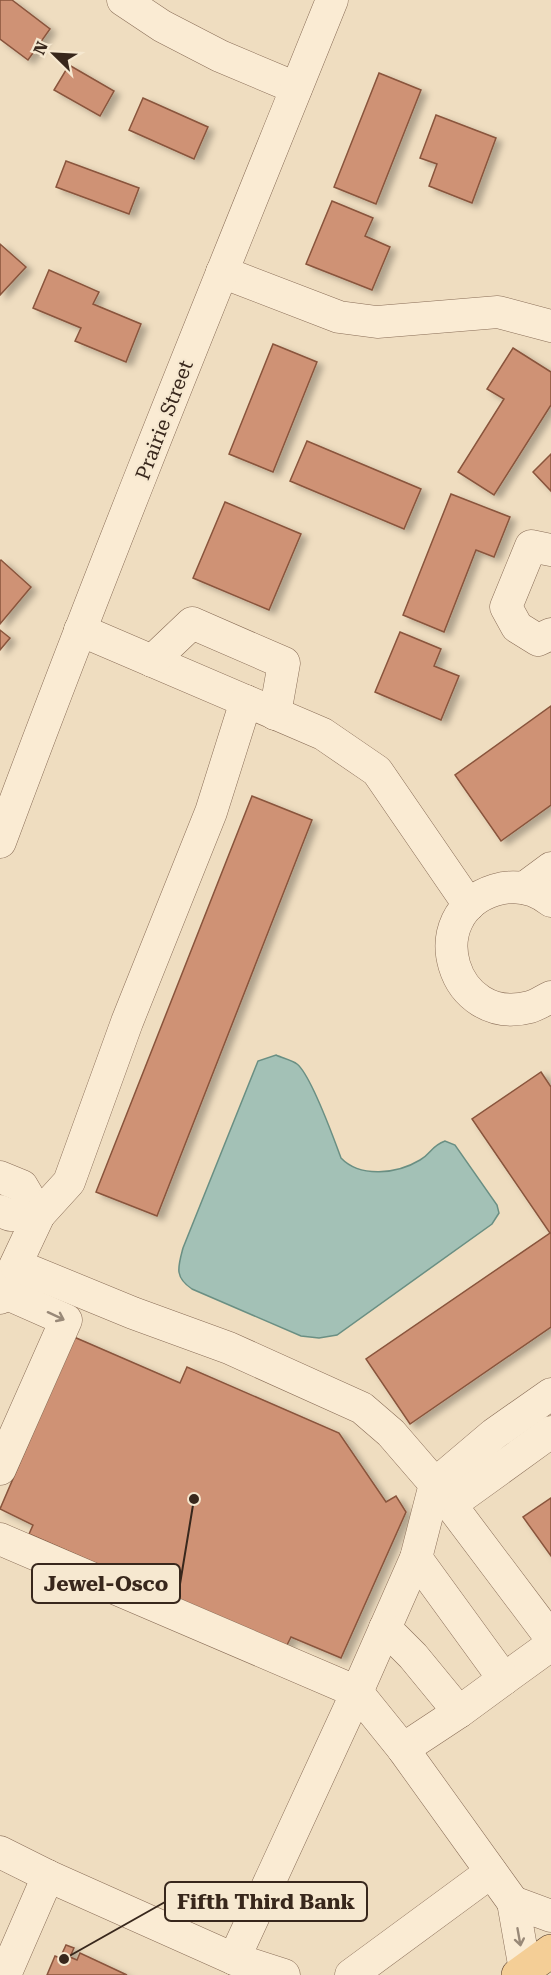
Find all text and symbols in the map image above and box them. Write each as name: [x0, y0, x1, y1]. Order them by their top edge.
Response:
north arrow: [24, 24, 84, 84]
text: N: [30, 39, 52, 58]
street label: Prairie Street: [130, 356, 198, 483]
one-way arrow: [47, 1310, 65, 1322]
callout: Jewel-Osco: [32, 1564, 180, 1603]
text: Jewel-Osco: [44, 1572, 168, 1596]
callout: Fifth Third Bank: [165, 1882, 367, 1921]
text: Fifth Third Bank: [177, 1890, 356, 1914]
one-way arrow: [514, 1927, 525, 1946]

